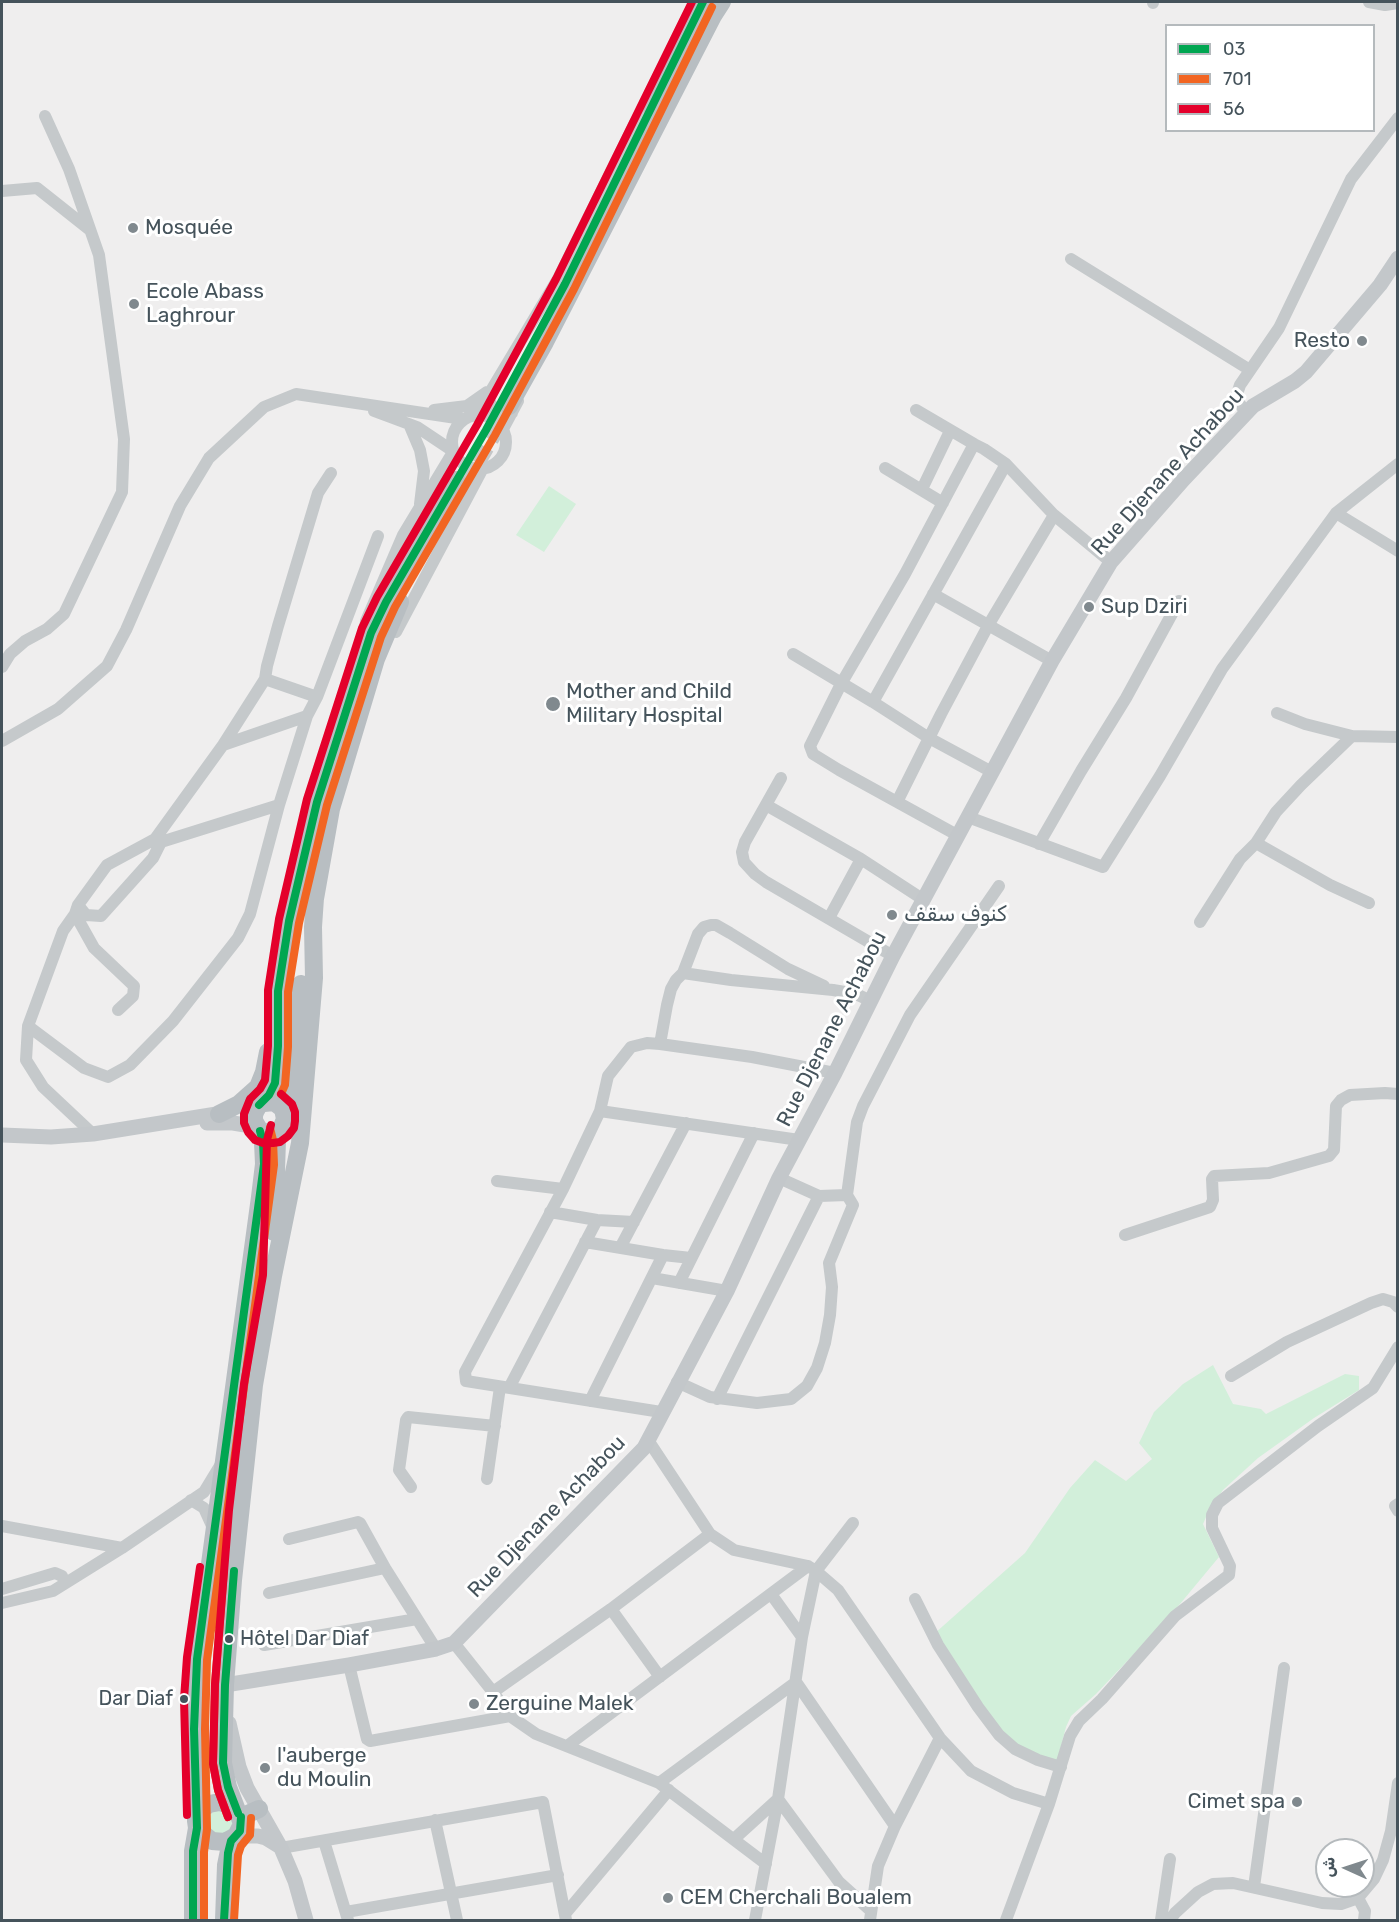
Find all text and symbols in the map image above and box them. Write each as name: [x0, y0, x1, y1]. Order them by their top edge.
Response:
legend: [1165, 24, 1375, 132]
text: 03: [1223, 38, 1245, 60]
text: 701: [1223, 68, 1251, 90]
text: 56: [1223, 98, 1245, 120]
place label: Mosquée: [145, 215, 233, 241]
marker: Mosquée: [126, 221, 140, 235]
place label: Ecole Abass Laghrour: [146, 279, 264, 329]
marker: Ecole Abass Laghrour: [127, 297, 141, 311]
place label: Resto: [1294, 328, 1350, 354]
marker: Resto: [1355, 334, 1369, 348]
street label: Rue Djenane Achabou: [1086, 383, 1250, 561]
place label: Sup Dziri: [1101, 594, 1188, 620]
marker: Sup Dziri: [1082, 600, 1096, 614]
place label: Mother and Child Military Hospital: [566, 679, 732, 729]
marker: Mother and Child Military Hospital: [544, 695, 562, 713]
place label: كنوف سقف: [904, 902, 1007, 928]
marker: كنوف سقف: [885, 908, 899, 922]
street label: Rue Djenane Achabou: [772, 927, 892, 1131]
street label: Rue Djenane Achabou: [463, 1431, 631, 1603]
place label: Hôtel Dar Diaf: [240, 1627, 369, 1651]
marker: Hôtel Dar Diaf: [223, 1633, 235, 1645]
place label: Dar Diaf: [98, 1687, 173, 1711]
place label: Zerguine Malek: [486, 1691, 634, 1717]
marker: Dar Diaf: [178, 1693, 190, 1705]
marker: Zerguine Malek: [467, 1697, 481, 1711]
place label: l'auberge du Moulin: [277, 1743, 372, 1793]
marker: l'auberge du Moulin: [258, 1761, 272, 1775]
place label: Cimet spa: [1187, 1789, 1285, 1815]
marker: Cimet spa: [1290, 1795, 1304, 1809]
north arrow: [1315, 1838, 1375, 1898]
text: ش: [1319, 1857, 1339, 1878]
place label: CEM Cherchali Boualem: [680, 1885, 912, 1911]
marker: CEM Cherchali Boualem: [661, 1891, 675, 1905]

